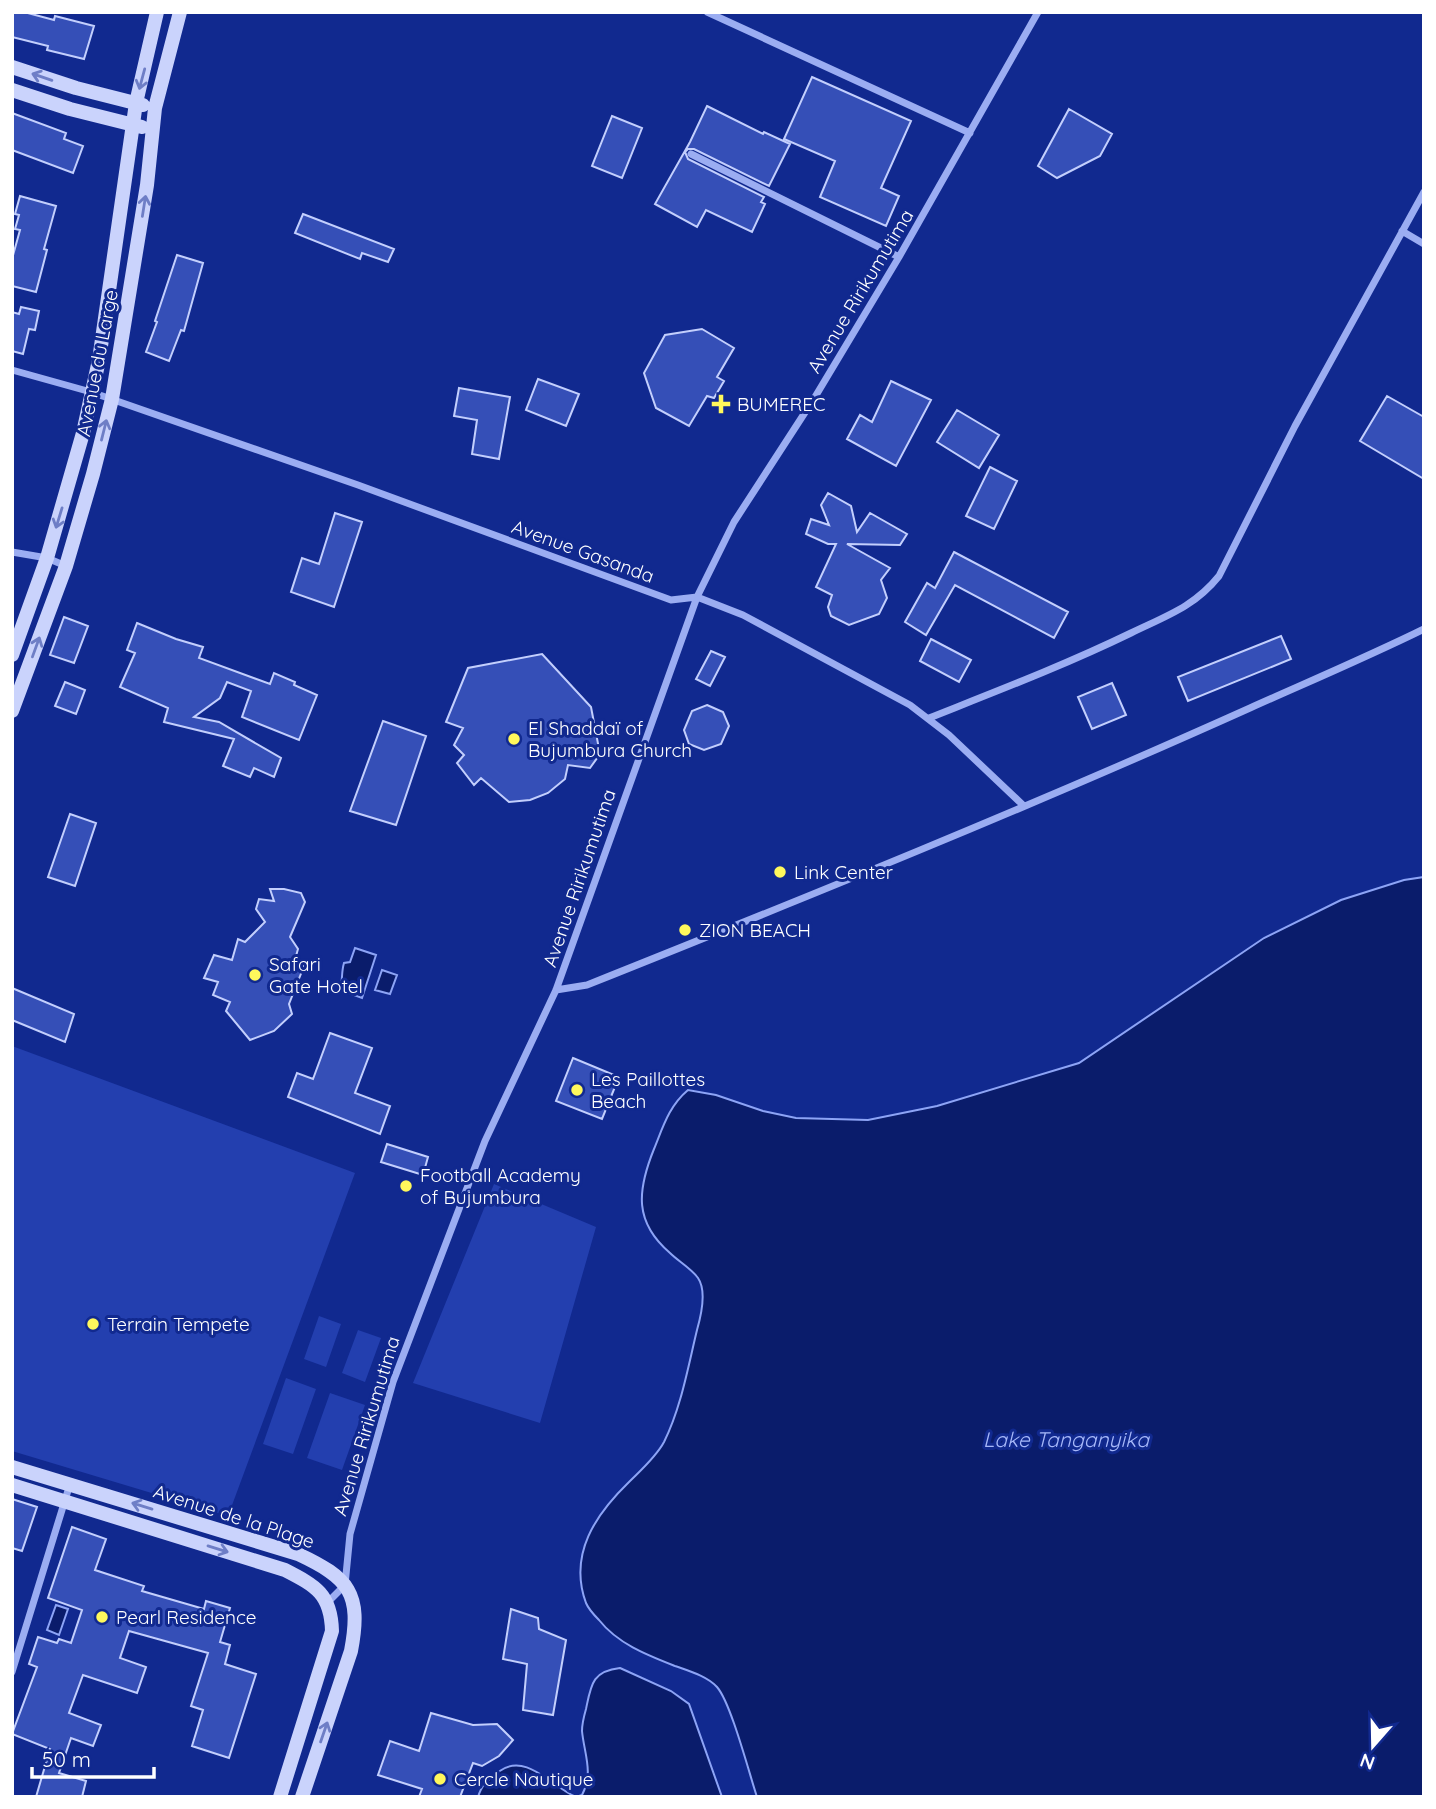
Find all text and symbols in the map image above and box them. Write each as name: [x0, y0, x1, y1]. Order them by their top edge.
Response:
one-way arrow: [135, 67, 148, 90]
one-way arrow: [31, 69, 53, 82]
one-way arrow: [138, 195, 151, 218]
street label: Avenue Ririkumutima: [802, 205, 918, 377]
street label: Avenue du Large: [71, 288, 123, 438]
place label: BUMEREC: [737, 392, 825, 416]
marker: BUMEREC: [711, 394, 731, 414]
one-way arrow: [98, 419, 111, 442]
one-way arrow: [51, 507, 64, 529]
street label: Avenue Gasanda: [509, 514, 657, 588]
one-way arrow: [31, 636, 43, 658]
place label: El Shaddaï of Bujumbura Church: [528, 716, 692, 762]
marker: El Shaddaï of Bujumbura Church: [506, 731, 522, 747]
street label: Avenue Ririkumutima: [537, 786, 621, 970]
place label: Link Center: [794, 860, 894, 884]
marker: Link Center: [772, 864, 788, 880]
place label: ZION BEACH: [699, 918, 811, 942]
marker: ZION BEACH: [677, 922, 693, 938]
place label: Safari Gate Hotel: [269, 952, 363, 998]
marker: Safari Gate Hotel: [247, 967, 263, 983]
place label: Les Paillottes Beach: [591, 1067, 705, 1113]
marker: Les Paillottes Beach: [569, 1082, 585, 1098]
place label: Football Academy of Bujumbura: [420, 1163, 581, 1209]
marker: Football Academy of Bujumbura: [398, 1178, 414, 1194]
place label: Terrain Tempete: [107, 1312, 250, 1336]
marker: Terrain Tempete: [85, 1316, 101, 1332]
street label: Avenue Ririkumutima: [327, 1333, 405, 1519]
water label: Lake Tanganyika: [983, 1426, 1150, 1452]
street label: Avenue de la Plage: [150, 1479, 318, 1553]
one-way arrow: [131, 1499, 153, 1512]
one-way arrow: [206, 1544, 228, 1556]
place label: Pearl Residence: [116, 1605, 257, 1629]
marker: Pearl Residence: [94, 1609, 110, 1625]
north arrow: [1338, 1711, 1408, 1781]
one-way arrow: [319, 1722, 331, 1744]
scale bar: [32, 1736, 154, 1780]
text: 50 m: [42, 1746, 91, 1772]
text: N: [1357, 1748, 1378, 1776]
place label: Cercle Nautique: [454, 1767, 594, 1791]
marker: Cercle Nautique: [432, 1771, 448, 1787]

